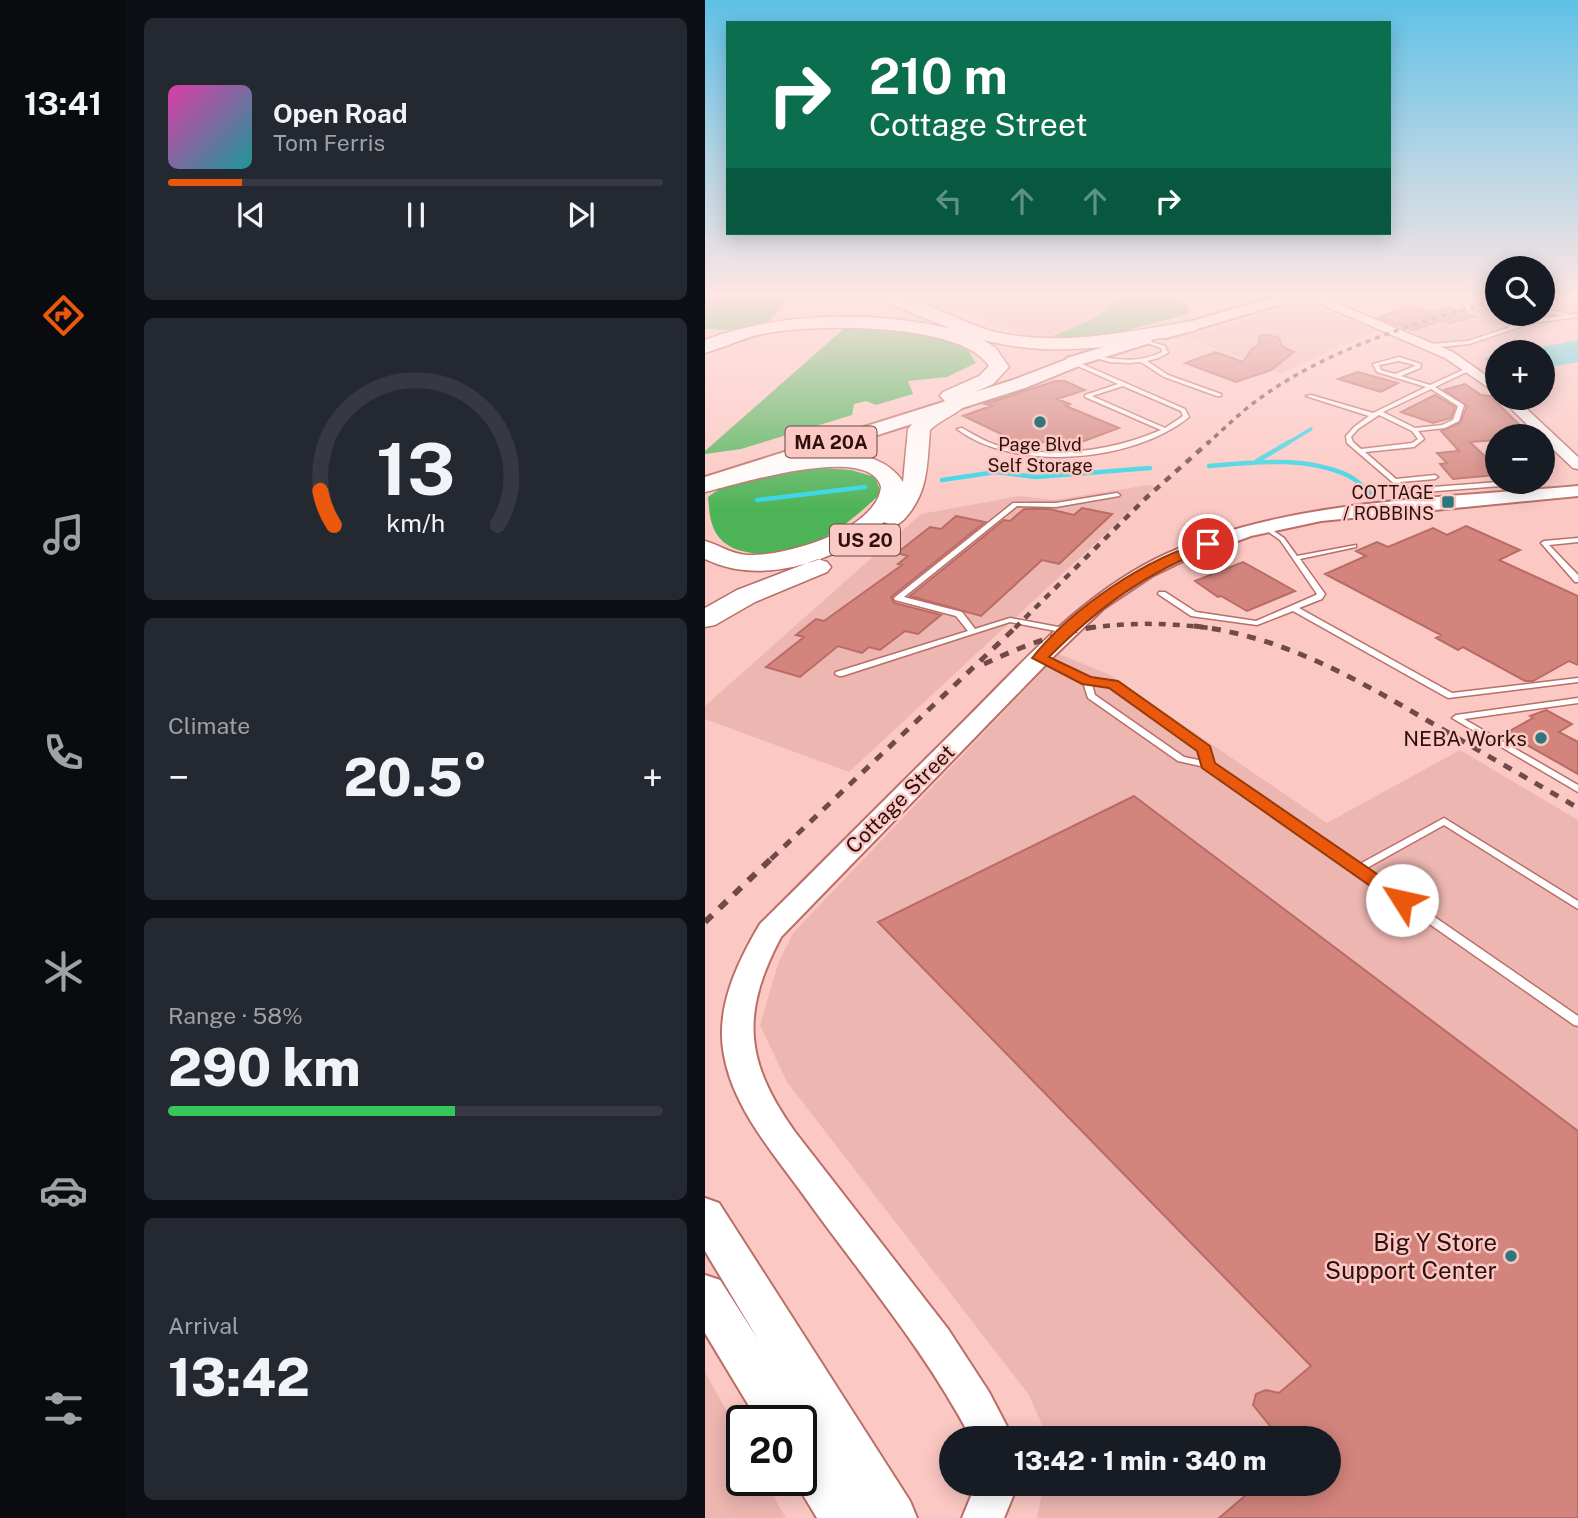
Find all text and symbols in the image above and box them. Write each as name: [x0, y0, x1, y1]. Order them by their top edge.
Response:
text: 210 m: [869, 47, 1008, 105]
icon: right: [754, 49, 845, 140]
text: 13:41: [24, 85, 102, 122]
text: Open Road: [273, 98, 408, 129]
text: Cottage Street: [869, 106, 1088, 143]
text: Tom Ferris: [273, 129, 385, 156]
icon: left: [930, 182, 968, 220]
icon: ahead: [1003, 182, 1041, 220]
icon: ahead: [1076, 182, 1114, 220]
icon: right: [1149, 182, 1187, 220]
icon: previous: [232, 196, 270, 234]
icon: pause: [397, 196, 435, 234]
icon: next: [562, 196, 600, 234]
map controls: [1485, 256, 1555, 494]
button: search: [1485, 256, 1555, 326]
icon: directions: [39, 291, 88, 340]
button: +: [1485, 340, 1555, 410]
marker: Page Blvd Self Storage: [1032, 414, 1048, 430]
button: −: [1485, 424, 1555, 494]
text: 13: [376, 426, 455, 511]
road number: MA 20A: [785, 426, 877, 458]
place label: Page Blvd Self Storage: [987, 434, 1093, 476]
place label: COTTAGE / ROBBINS: [1343, 482, 1434, 524]
marker: COTTAGE / ROBBINS: [1440, 494, 1456, 510]
text: km/h: [386, 508, 445, 538]
icon: music: [39, 510, 88, 559]
pin: [1178, 514, 1238, 574]
road number: US 20: [830, 524, 900, 555]
icon: arrive: [1189, 525, 1227, 563]
text: Climate: [168, 712, 250, 739]
place label: NEBA Works: [1403, 726, 1527, 751]
icon: phone: [39, 728, 88, 777]
marker: NEBA Works: [1533, 730, 1549, 746]
street label: Cottage Street: [840, 739, 960, 859]
text: 20.5°: [343, 747, 488, 808]
text: −: [168, 755, 189, 800]
text: +: [642, 755, 663, 800]
position arrow: [1365, 863, 1439, 937]
icon: climate: [39, 947, 88, 996]
text: Range · 58%: [168, 1002, 303, 1029]
text: 290 km: [168, 1037, 360, 1098]
icon: car: [39, 1166, 88, 1215]
place label: Big Y Store Support Center: [1325, 1228, 1497, 1284]
marker: Big Y Store Support Center: [1503, 1248, 1519, 1264]
text: Arrival: [168, 1312, 239, 1339]
text: 13:42: [168, 1347, 310, 1408]
icon: filters: [39, 1384, 88, 1433]
speed limit sign: 20: [726, 1405, 817, 1496]
text: 13:42 · 1 min · 340 m: [1014, 1445, 1266, 1476]

